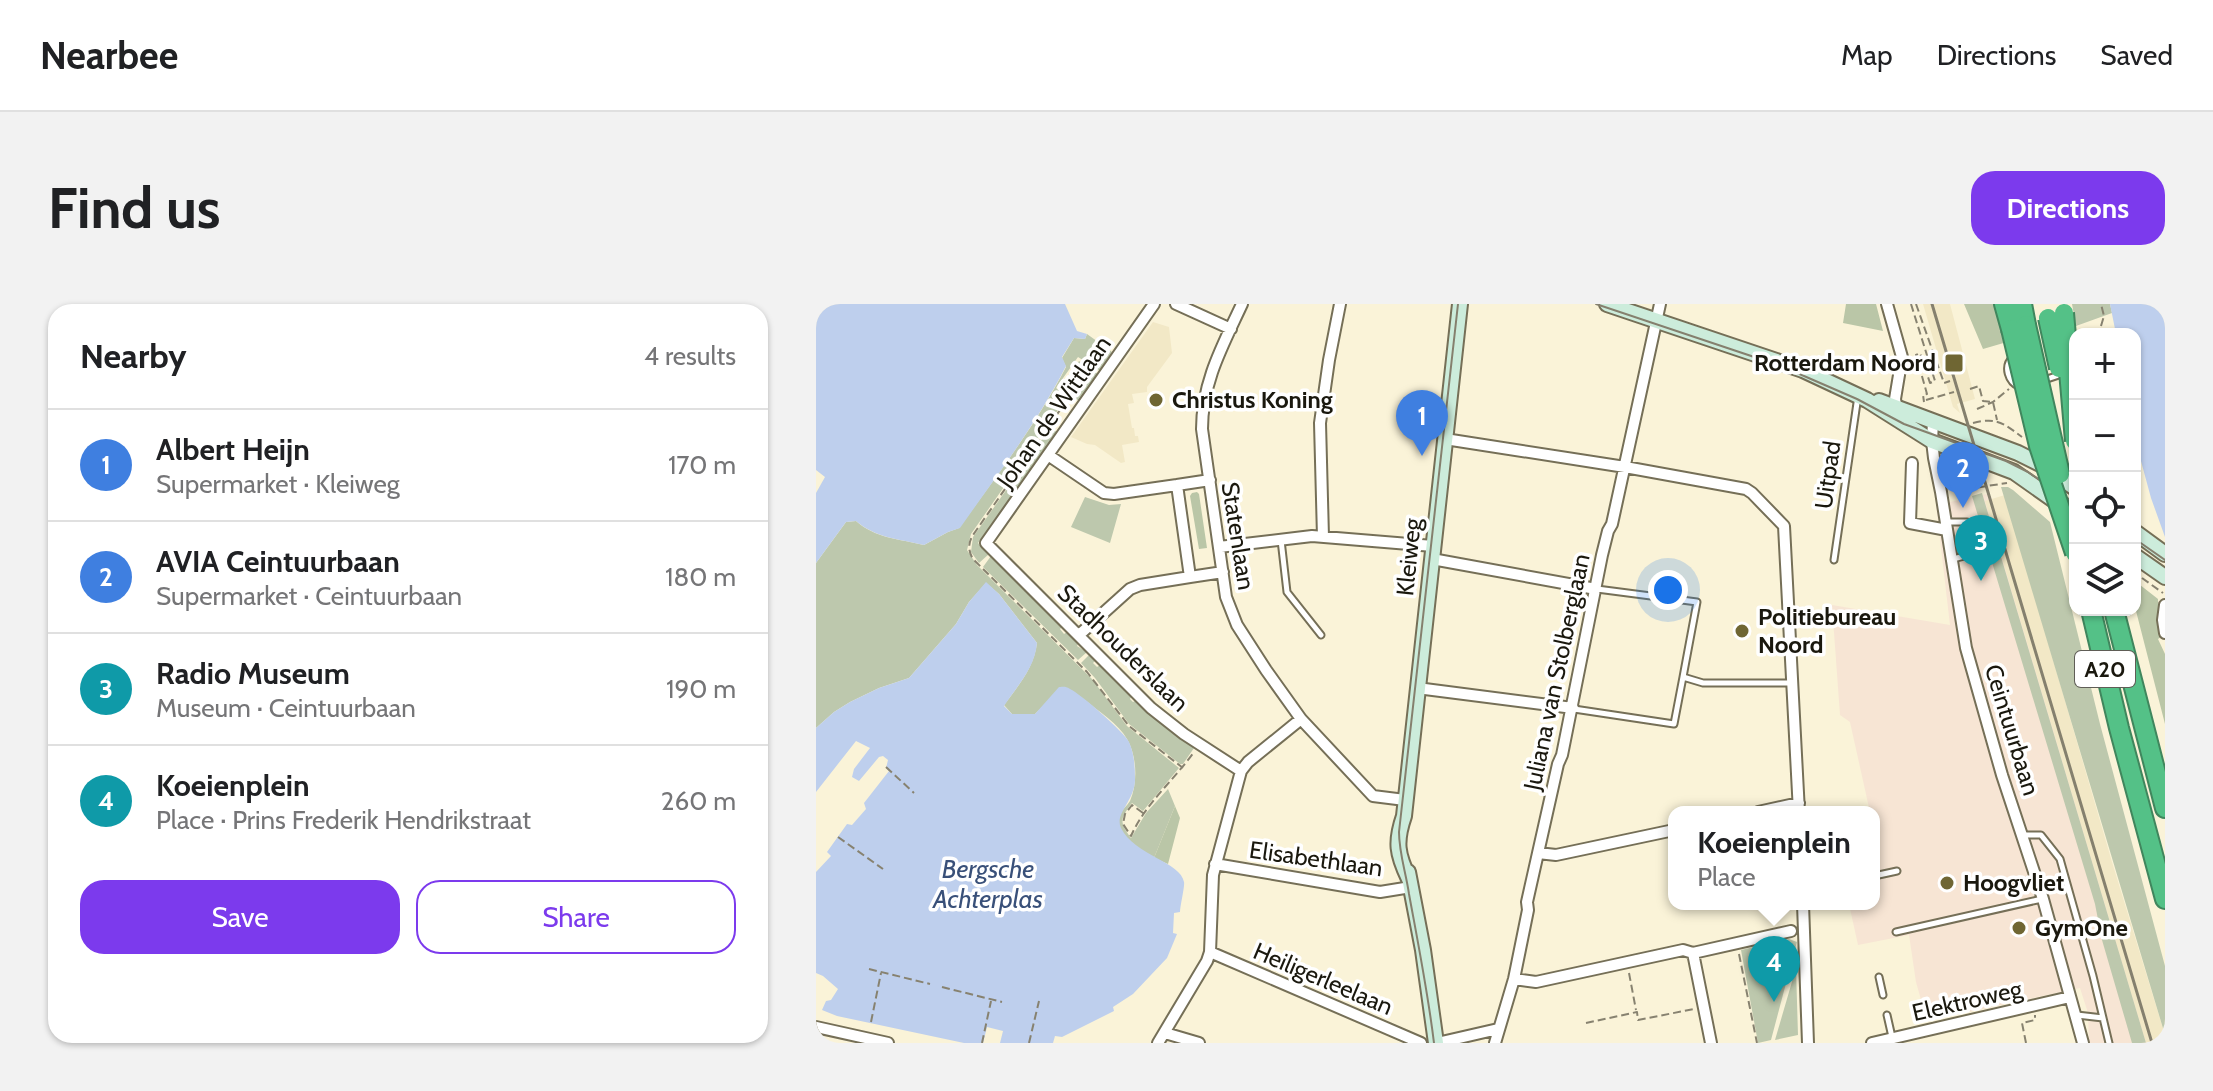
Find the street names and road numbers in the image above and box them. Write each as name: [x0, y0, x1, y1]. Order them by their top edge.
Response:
street label: Johan de Wittlaan: [990, 330, 1117, 494]
street label: Uitpad: [1808, 439, 1847, 511]
street label: Statenlaan: [1216, 480, 1261, 592]
street label: Kleiweg: [1390, 516, 1427, 597]
street label: Juliana van Stolberglaan: [1517, 551, 1596, 794]
street label: Stadhouderslaan: [1052, 578, 1195, 717]
road number: A20: [2075, 651, 2135, 687]
street label: Ceintuurbaan: [1979, 661, 2046, 799]
street label: Elisabethlaan: [1248, 835, 1385, 882]
street label: Heiligerleelaan: [1249, 936, 1397, 1021]
street label: Elektroweg: [1909, 974, 2026, 1027]

